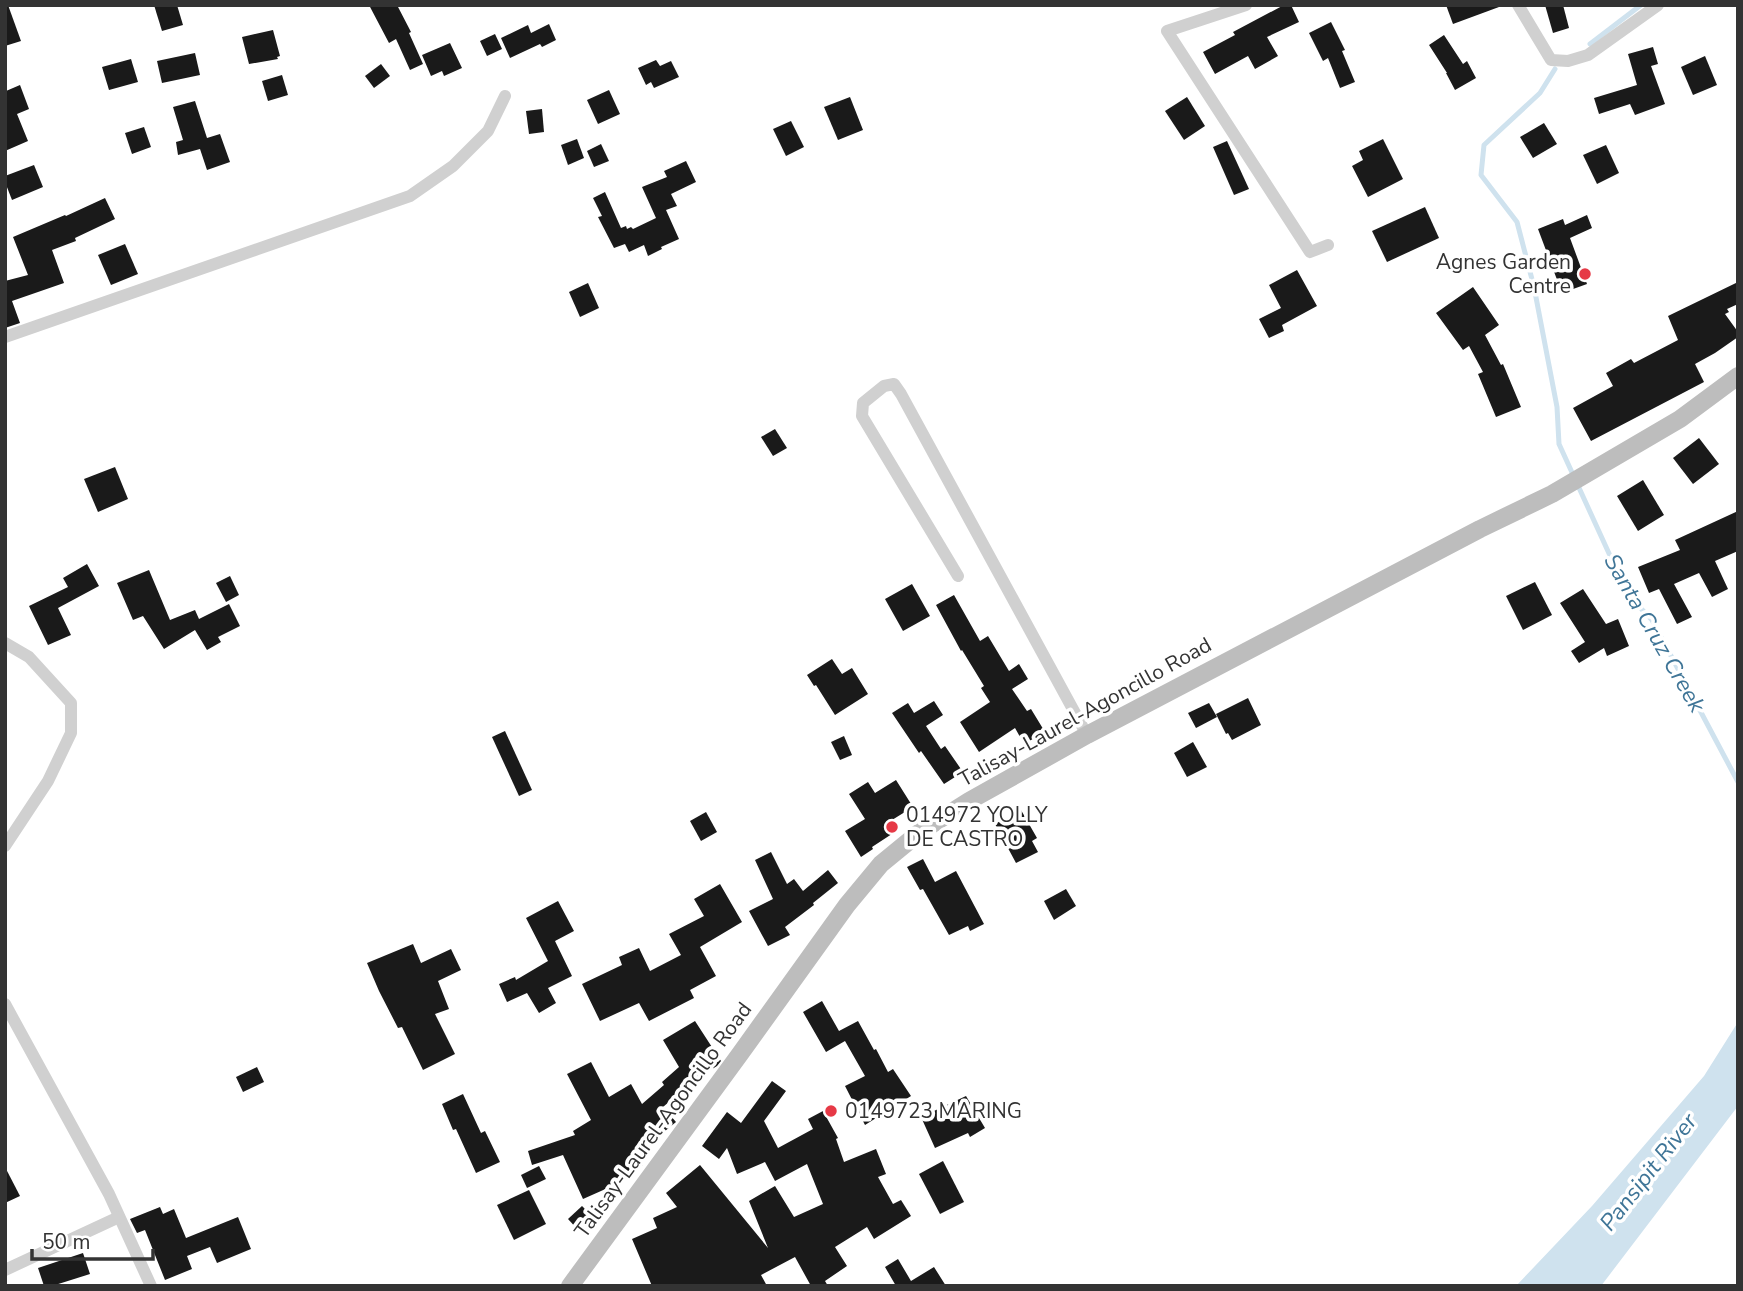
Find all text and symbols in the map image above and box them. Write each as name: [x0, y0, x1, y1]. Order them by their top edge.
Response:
place label: Agnes Garden Centre: [1436, 248, 1571, 300]
marker: Agnes Garden Centre: [1577, 266, 1593, 282]
water label: Santa Cruz Creek: [1597, 548, 1713, 719]
street label: Talisay-Laurel-Agoncillo Road: [954, 631, 1216, 793]
place label: 014972 YOLLY DE CASTRO: [906, 801, 1048, 853]
marker: 014972 YOLLY DE CASTRO: [884, 819, 900, 835]
street label: Talisay-Laurel-Agoncillo Road: [568, 996, 758, 1244]
place label: 0149723 MARING: [845, 1097, 1022, 1125]
marker: 0149723 MARING: [823, 1103, 839, 1119]
water label: Pansipit River: [1593, 1107, 1705, 1237]
scale bar: [32, 1218, 152, 1262]
text: 50 m: [42, 1228, 91, 1256]

